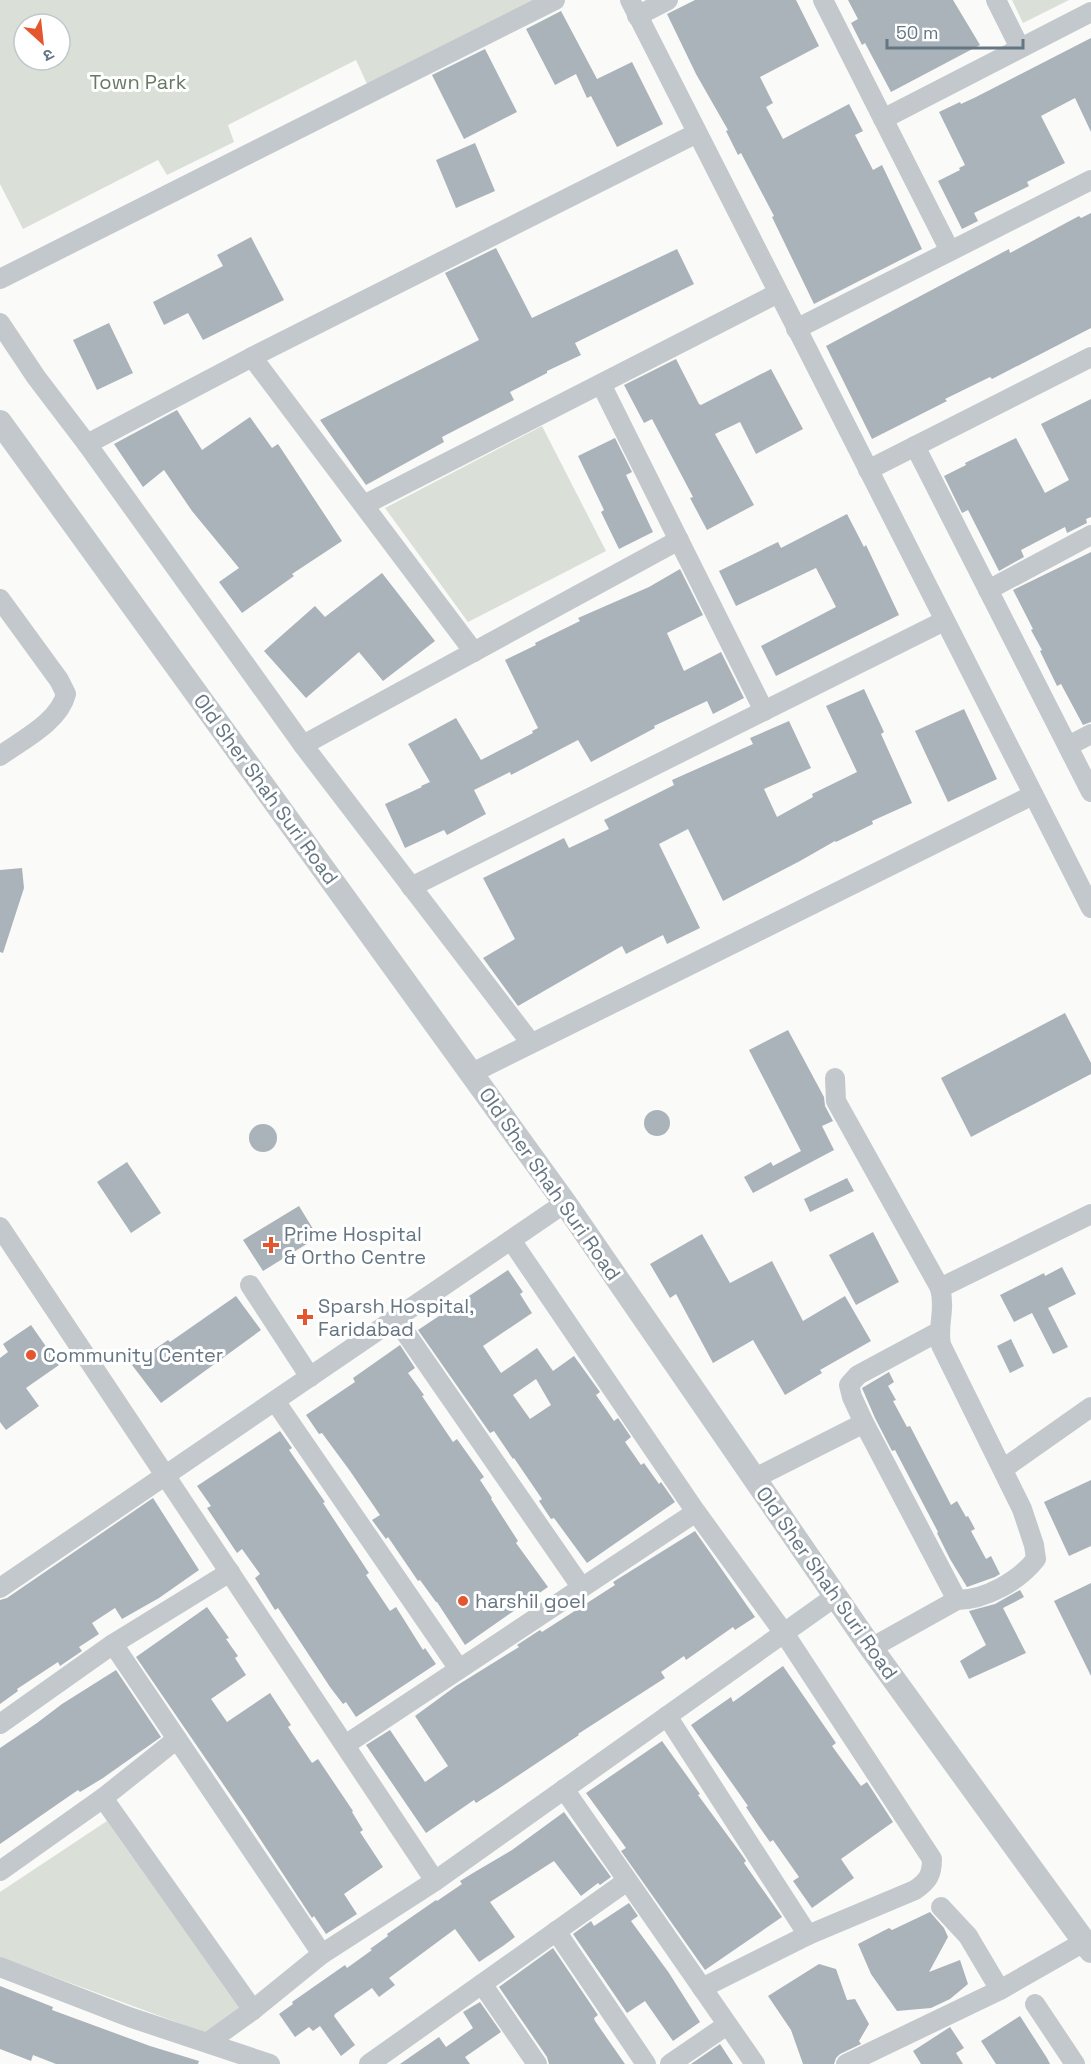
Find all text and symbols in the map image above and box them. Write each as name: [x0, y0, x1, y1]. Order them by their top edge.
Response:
north arrow: [12, 12, 72, 72]
scale bar: [887, 12, 1024, 50]
text: 50 m: [896, 21, 938, 44]
text: उ: [39, 43, 58, 67]
park label: Town Park: [90, 69, 187, 95]
street label: Old Sher Shah Suri Road: [188, 688, 344, 890]
street label: Old Sher Shah Suri Road: [473, 1082, 627, 1286]
place label: Prime Hospital & Ortho Centre: [284, 1221, 426, 1270]
marker: Prime Hospital & Ortho Centre: [262, 1236, 280, 1254]
place label: Sparsh Hospital, Faridabad: [318, 1293, 474, 1342]
marker: Sparsh Hospital, Faridabad: [296, 1308, 314, 1326]
place label: Community Center: [43, 1342, 223, 1368]
marker: Community Center: [24, 1348, 38, 1362]
street label: Old Sher Shah Suri Road: [750, 1481, 904, 1685]
place label: harshil goel: [475, 1588, 586, 1614]
marker: harshil goel: [456, 1594, 470, 1608]

